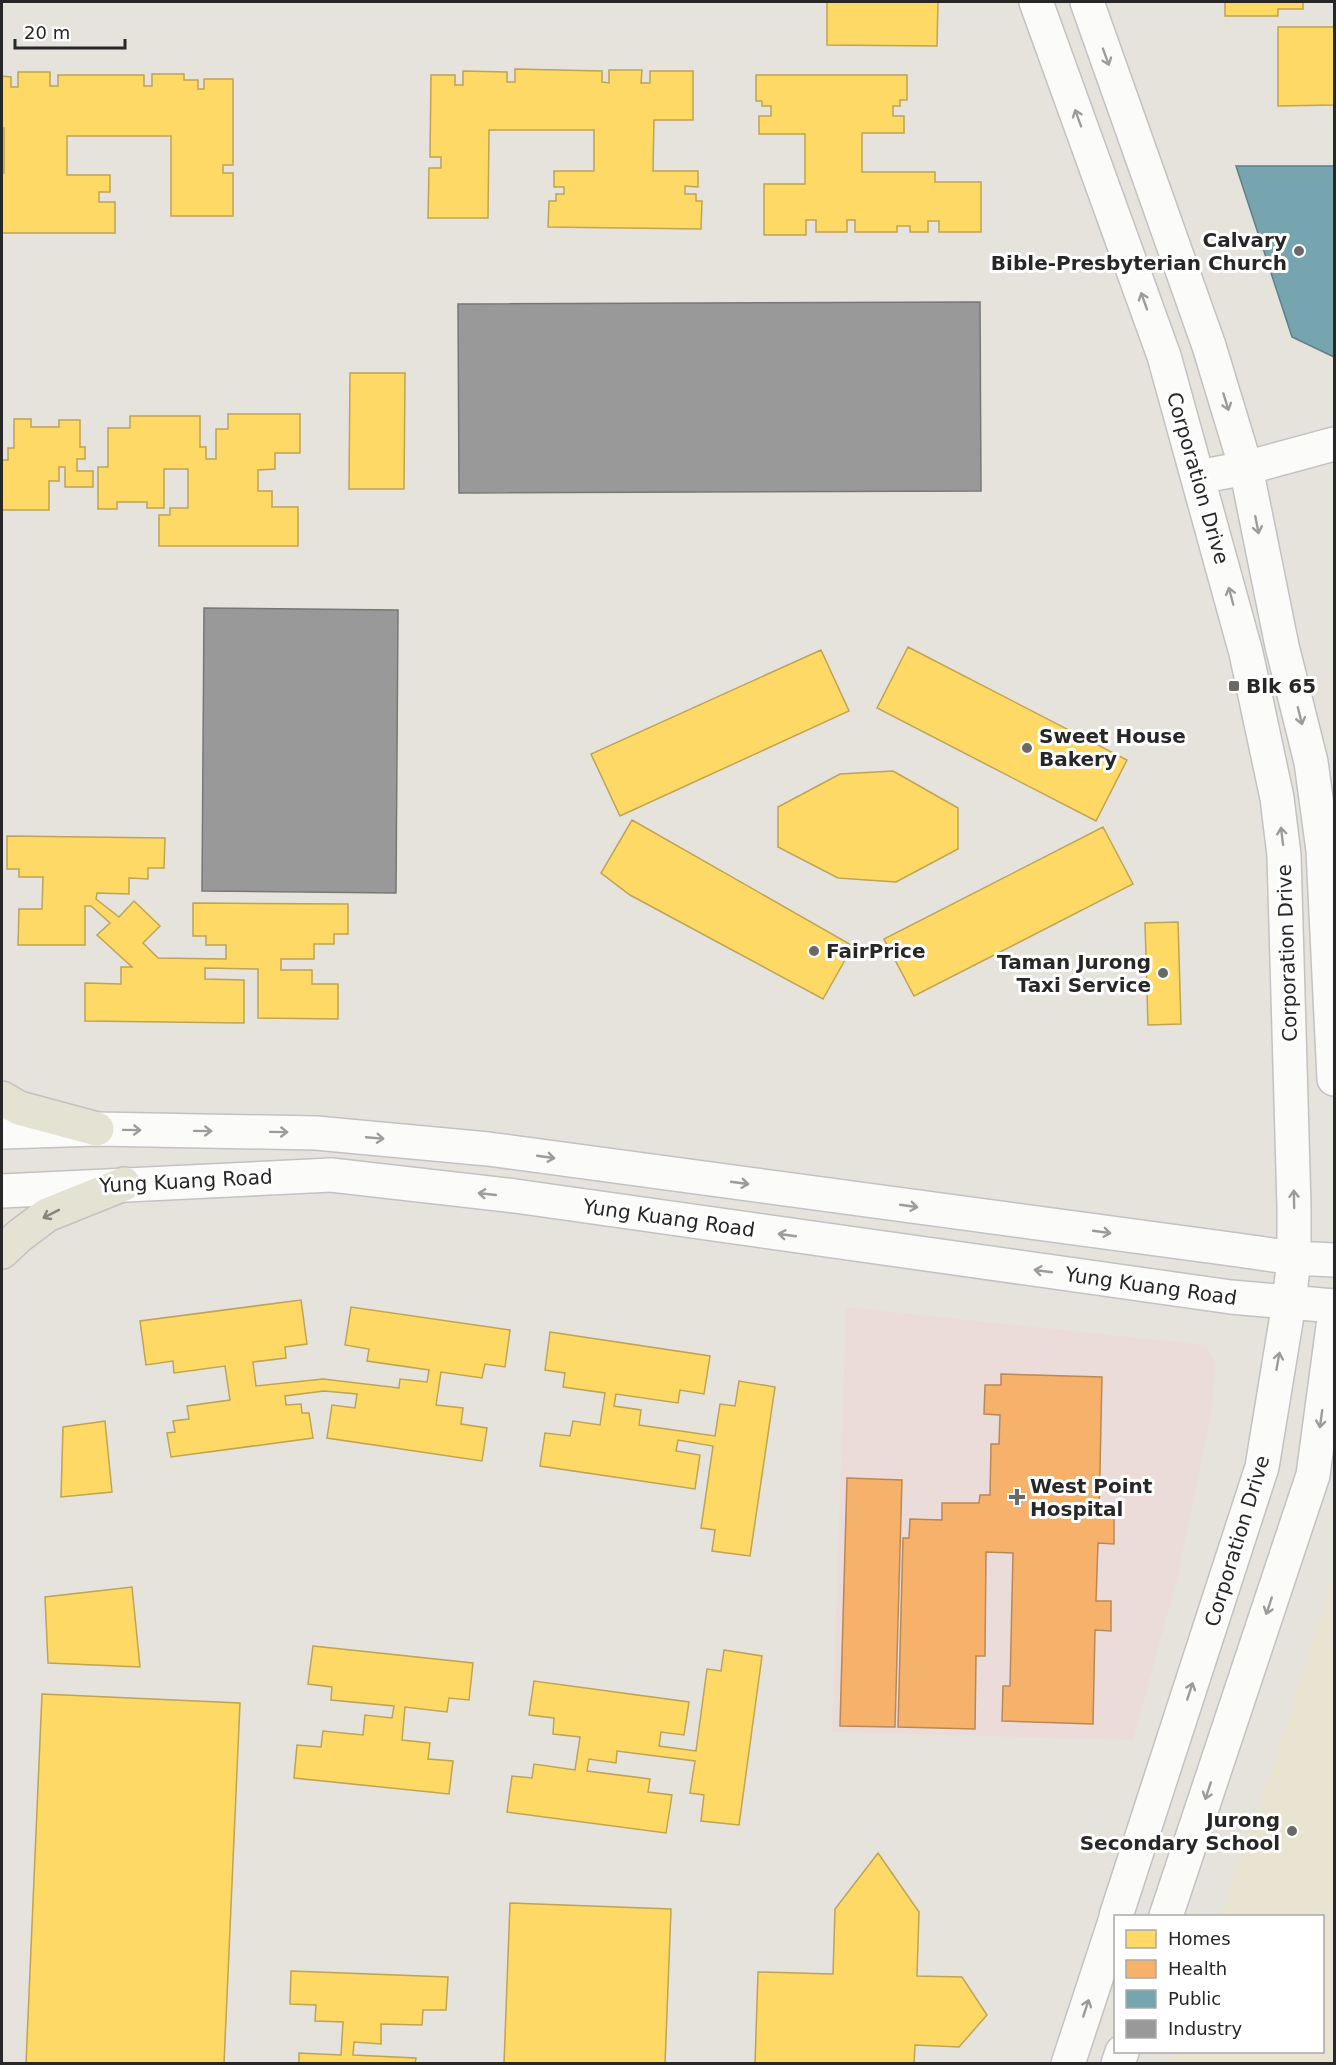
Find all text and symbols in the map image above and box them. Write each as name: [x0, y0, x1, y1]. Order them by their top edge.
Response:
scale bar: [15, 12, 124, 50]
text: 20 m: [24, 22, 70, 43]
one-way arrow: [1102, 47, 1113, 66]
one-way arrow: [1072, 109, 1083, 128]
place label: Calvary Bible-Presbyterian Church: [991, 228, 1287, 275]
marker: Calvary Bible-Presbyterian Church: [1292, 244, 1306, 258]
one-way arrow: [1138, 292, 1149, 311]
street label: Corporation Drive: [1162, 389, 1234, 567]
one-way arrow: [1221, 392, 1232, 411]
one-way arrow: [1252, 515, 1263, 535]
one-way arrow: [1225, 587, 1236, 606]
place label: Blk 65: [1246, 674, 1316, 698]
marker: Blk 65: [1227, 679, 1241, 693]
one-way arrow: [1294, 706, 1306, 725]
place label: Sweet House Bakery: [1039, 724, 1186, 771]
marker: Sweet House Bakery: [1020, 741, 1034, 755]
one-way arrow: [1276, 827, 1287, 847]
street label: Corporation Drive: [1272, 864, 1302, 1042]
place label: FairPrice: [826, 939, 926, 963]
marker: FairPrice: [807, 944, 821, 958]
place label: Taman Jurong Taxi Service: [997, 950, 1151, 997]
marker: Taman Jurong Taxi Service: [1156, 966, 1170, 980]
one-way arrow: [121, 1124, 141, 1136]
one-way arrow: [193, 1125, 213, 1137]
one-way arrow: [268, 1127, 288, 1138]
one-way arrow: [364, 1133, 384, 1144]
one-way arrow: [536, 1151, 556, 1162]
street label: Yung Kuang Road: [98, 1164, 273, 1198]
one-way arrow: [729, 1178, 749, 1189]
one-way arrow: [478, 1188, 498, 1199]
one-way arrow: [1288, 1190, 1300, 1210]
street label: Yung Kuang Road: [581, 1194, 756, 1242]
one-way arrow: [899, 1201, 919, 1212]
one-way arrow: [42, 1209, 60, 1220]
one-way arrow: [1092, 1227, 1112, 1238]
one-way arrow: [777, 1229, 797, 1240]
street label: Yung Kuang Road: [1063, 1262, 1238, 1310]
one-way arrow: [1034, 1266, 1054, 1277]
one-way arrow: [1273, 1352, 1284, 1372]
one-way arrow: [1315, 1408, 1326, 1428]
street label: Corporation Drive: [1200, 1452, 1274, 1630]
place label: West Point Hospital: [1030, 1474, 1153, 1521]
marker: West Point Hospital: [1008, 1488, 1026, 1506]
one-way arrow: [1263, 1596, 1274, 1615]
one-way arrow: [1185, 1682, 1196, 1701]
one-way arrow: [1202, 1781, 1213, 1800]
place label: Jurong Secondary School: [1080, 1808, 1280, 1855]
marker: Jurong Secondary School: [1285, 1824, 1299, 1838]
legend: [1114, 1915, 1324, 2053]
text: Homes: [1168, 1928, 1231, 1949]
text: Health: [1168, 1958, 1227, 1979]
text: Public: [1168, 1988, 1221, 2009]
one-way arrow: [1081, 1999, 1092, 2018]
text: Industry: [1168, 2018, 1242, 2039]

